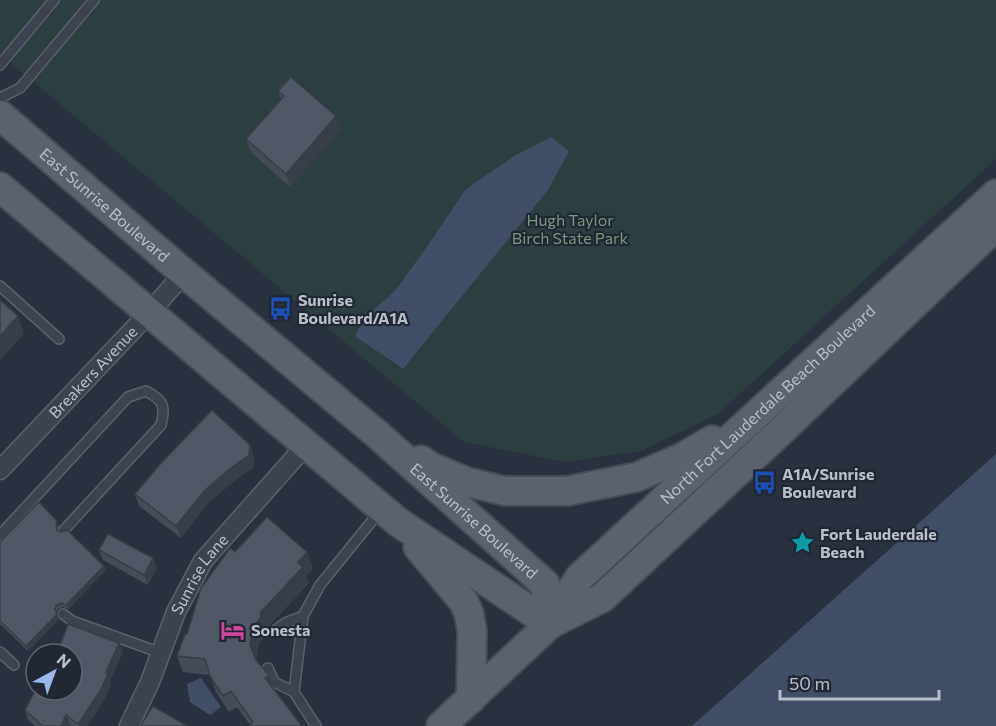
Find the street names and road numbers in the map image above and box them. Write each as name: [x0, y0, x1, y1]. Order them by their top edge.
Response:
street label: East Sunrise Boulevard: [36, 144, 174, 265]
street label: North Fort Lauderdale Beach Boulevard: [656, 300, 879, 508]
street label: Breakers Avenue: [44, 322, 141, 422]
street label: East Sunrise Boulevard: [407, 458, 542, 582]
street label: Sunrise Lane: [166, 530, 232, 617]

